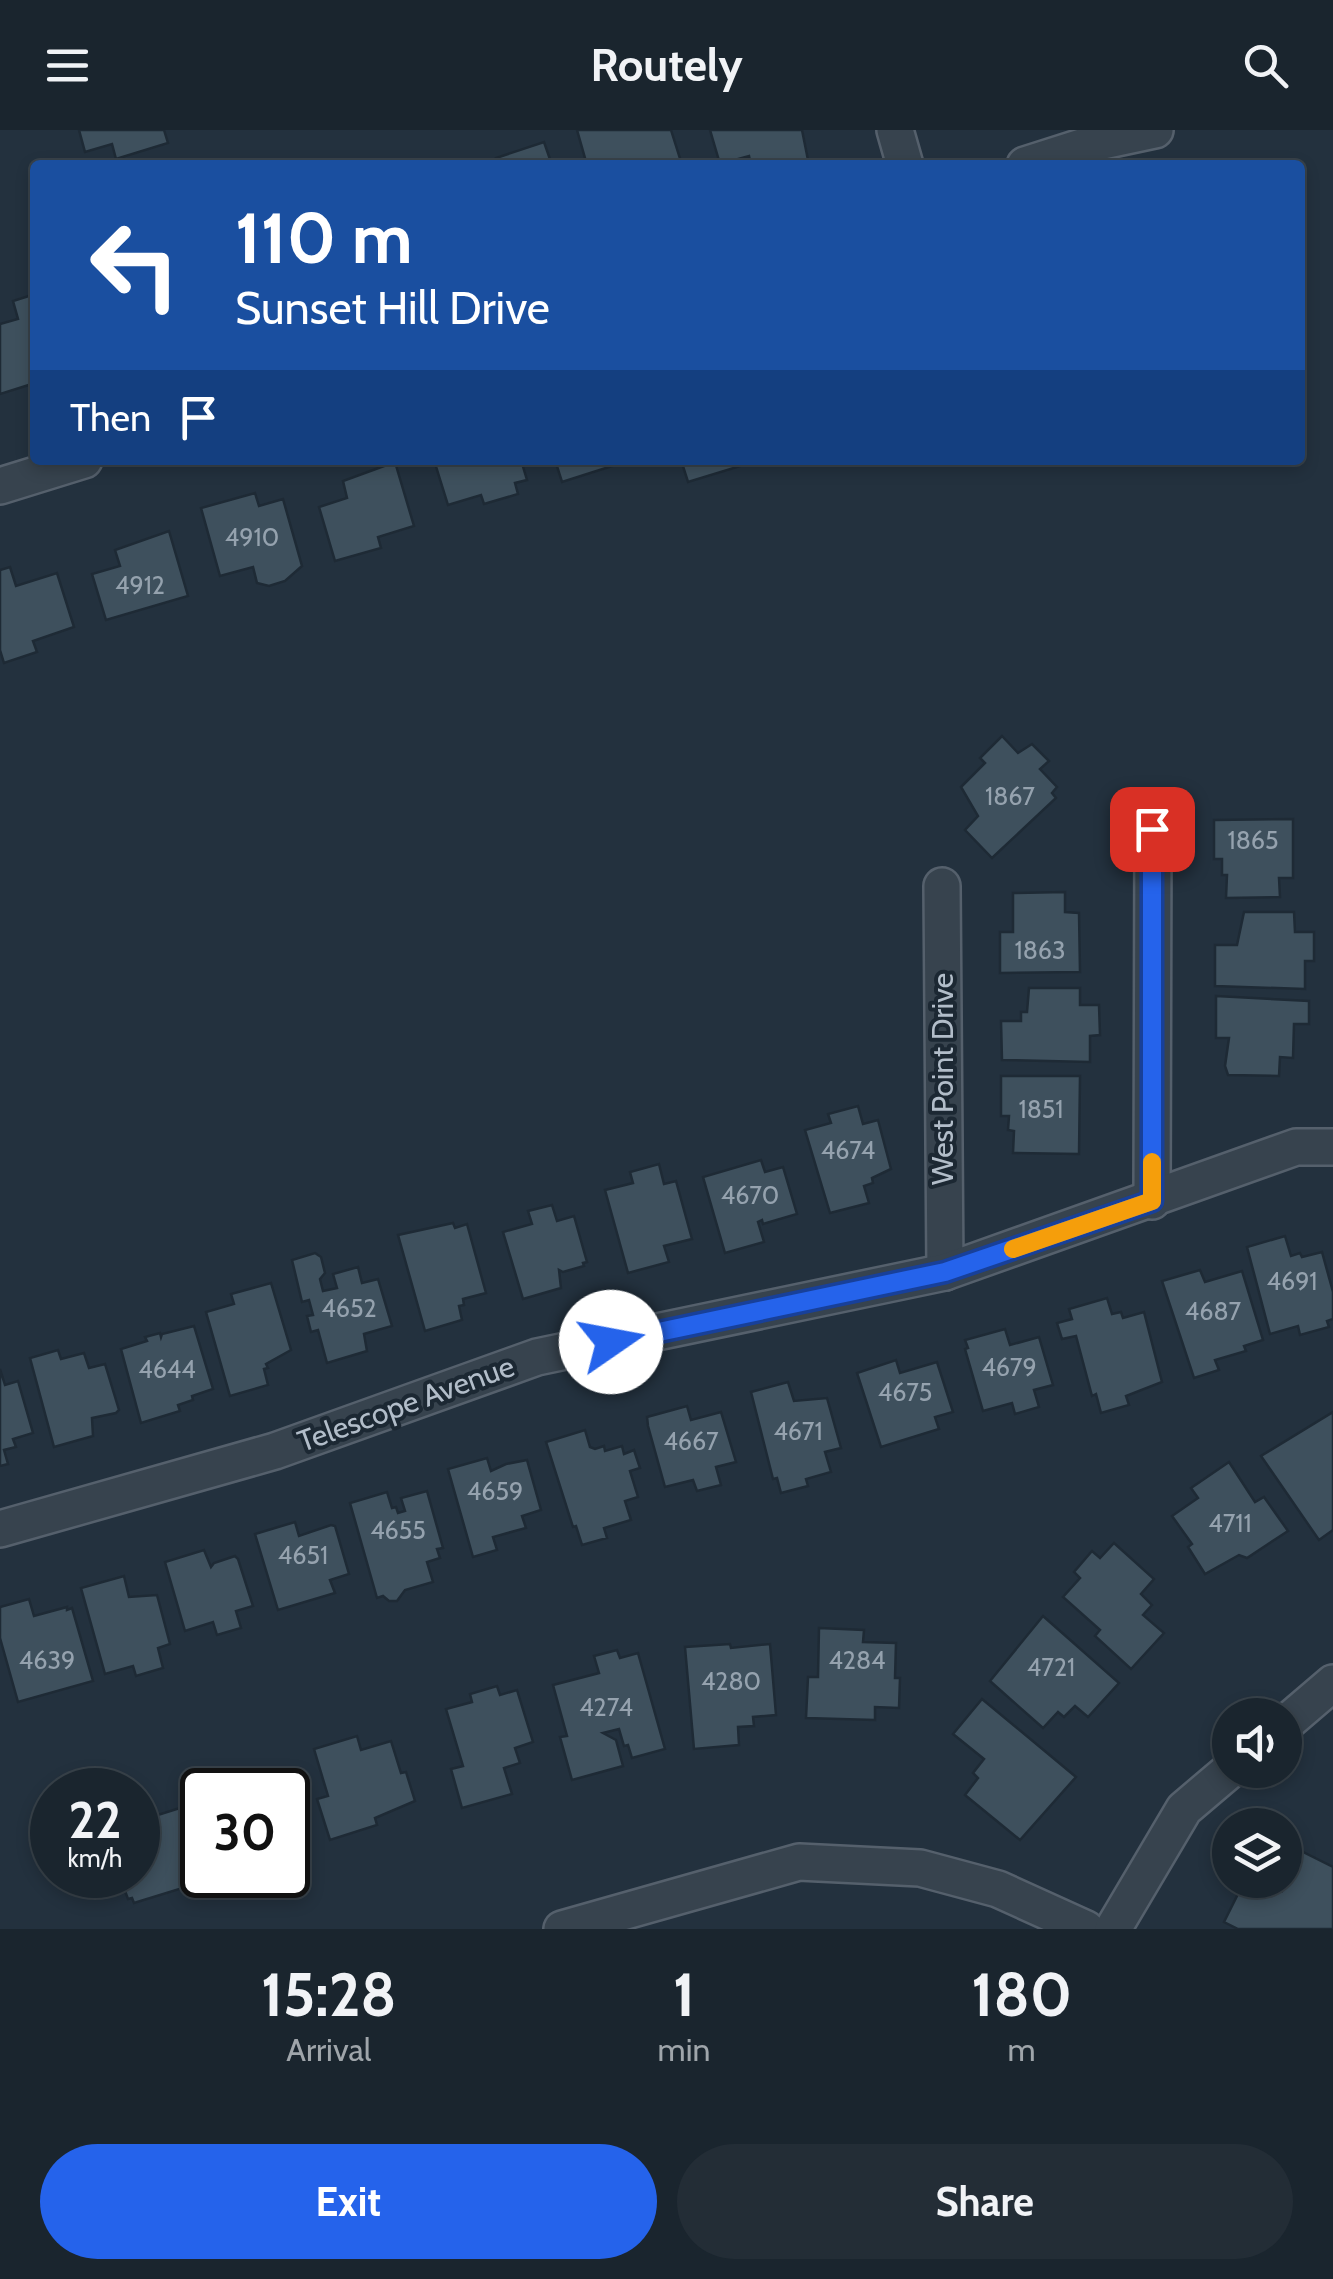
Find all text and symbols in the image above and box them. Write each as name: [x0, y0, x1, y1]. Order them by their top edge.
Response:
icon: menu: [40, 38, 95, 93]
text: Routely: [590, 38, 743, 92]
icon: search: [1238, 38, 1293, 93]
text: 110 m: [235, 195, 413, 281]
icon: left: [70, 200, 200, 330]
text: Sunset Hill Drive: [235, 281, 550, 335]
icon: arrive: [171, 390, 226, 445]
text: Then: [70, 394, 151, 441]
house number: 4910: [225, 522, 279, 552]
house number: 4912: [115, 570, 165, 600]
house number: 1867: [985, 781, 1035, 811]
pin: [1110, 787, 1195, 872]
icon: arrive: [1125, 802, 1180, 857]
house number: 1865: [1227, 825, 1279, 855]
house number: 1863: [1014, 935, 1066, 965]
street label: West Point Drive: [924, 973, 961, 1185]
house number: 1851: [1019, 1094, 1063, 1124]
house number: 4674: [821, 1135, 875, 1165]
house number: 4670: [721, 1180, 779, 1210]
house number: 4691: [1266, 1266, 1318, 1296]
position arrow: [559, 1290, 663, 1394]
house number: 4652: [321, 1293, 377, 1323]
house number: 4687: [1185, 1296, 1242, 1326]
street label: Telescope Avenue: [293, 1347, 519, 1460]
house number: 4679: [981, 1352, 1037, 1382]
house number: 4644: [138, 1354, 196, 1384]
house number: 4675: [878, 1377, 932, 1407]
house number: 4671: [773, 1416, 823, 1446]
house number: 4667: [663, 1426, 719, 1456]
house number: 4659: [467, 1476, 523, 1506]
house number: 4711: [1208, 1508, 1252, 1538]
house number: 4655: [370, 1515, 426, 1545]
house number: 4651: [278, 1540, 328, 1570]
house number: 4639: [19, 1645, 75, 1675]
house number: 4284: [828, 1645, 886, 1675]
house number: 4721: [1027, 1652, 1075, 1682]
house number: 4280: [701, 1666, 761, 1696]
house number: 4274: [579, 1692, 633, 1722]
map controls: [1212, 1698, 1302, 1898]
button: sound: [1212, 1698, 1302, 1788]
speed limit sign: 30: [180, 1768, 310, 1898]
text: 22: [69, 1790, 121, 1851]
button: layers: [1212, 1808, 1302, 1898]
text: km/h: [68, 1843, 122, 1873]
text: 15:28: [261, 1958, 397, 2031]
text: 1: [673, 1958, 695, 2031]
text: 180: [971, 1958, 1072, 2031]
text: Arrival: [286, 2030, 371, 2069]
text: min: [658, 2030, 710, 2069]
text: m: [1008, 2030, 1036, 2069]
button: Exit: [40, 2144, 657, 2259]
button: Share: [677, 2144, 1293, 2259]

